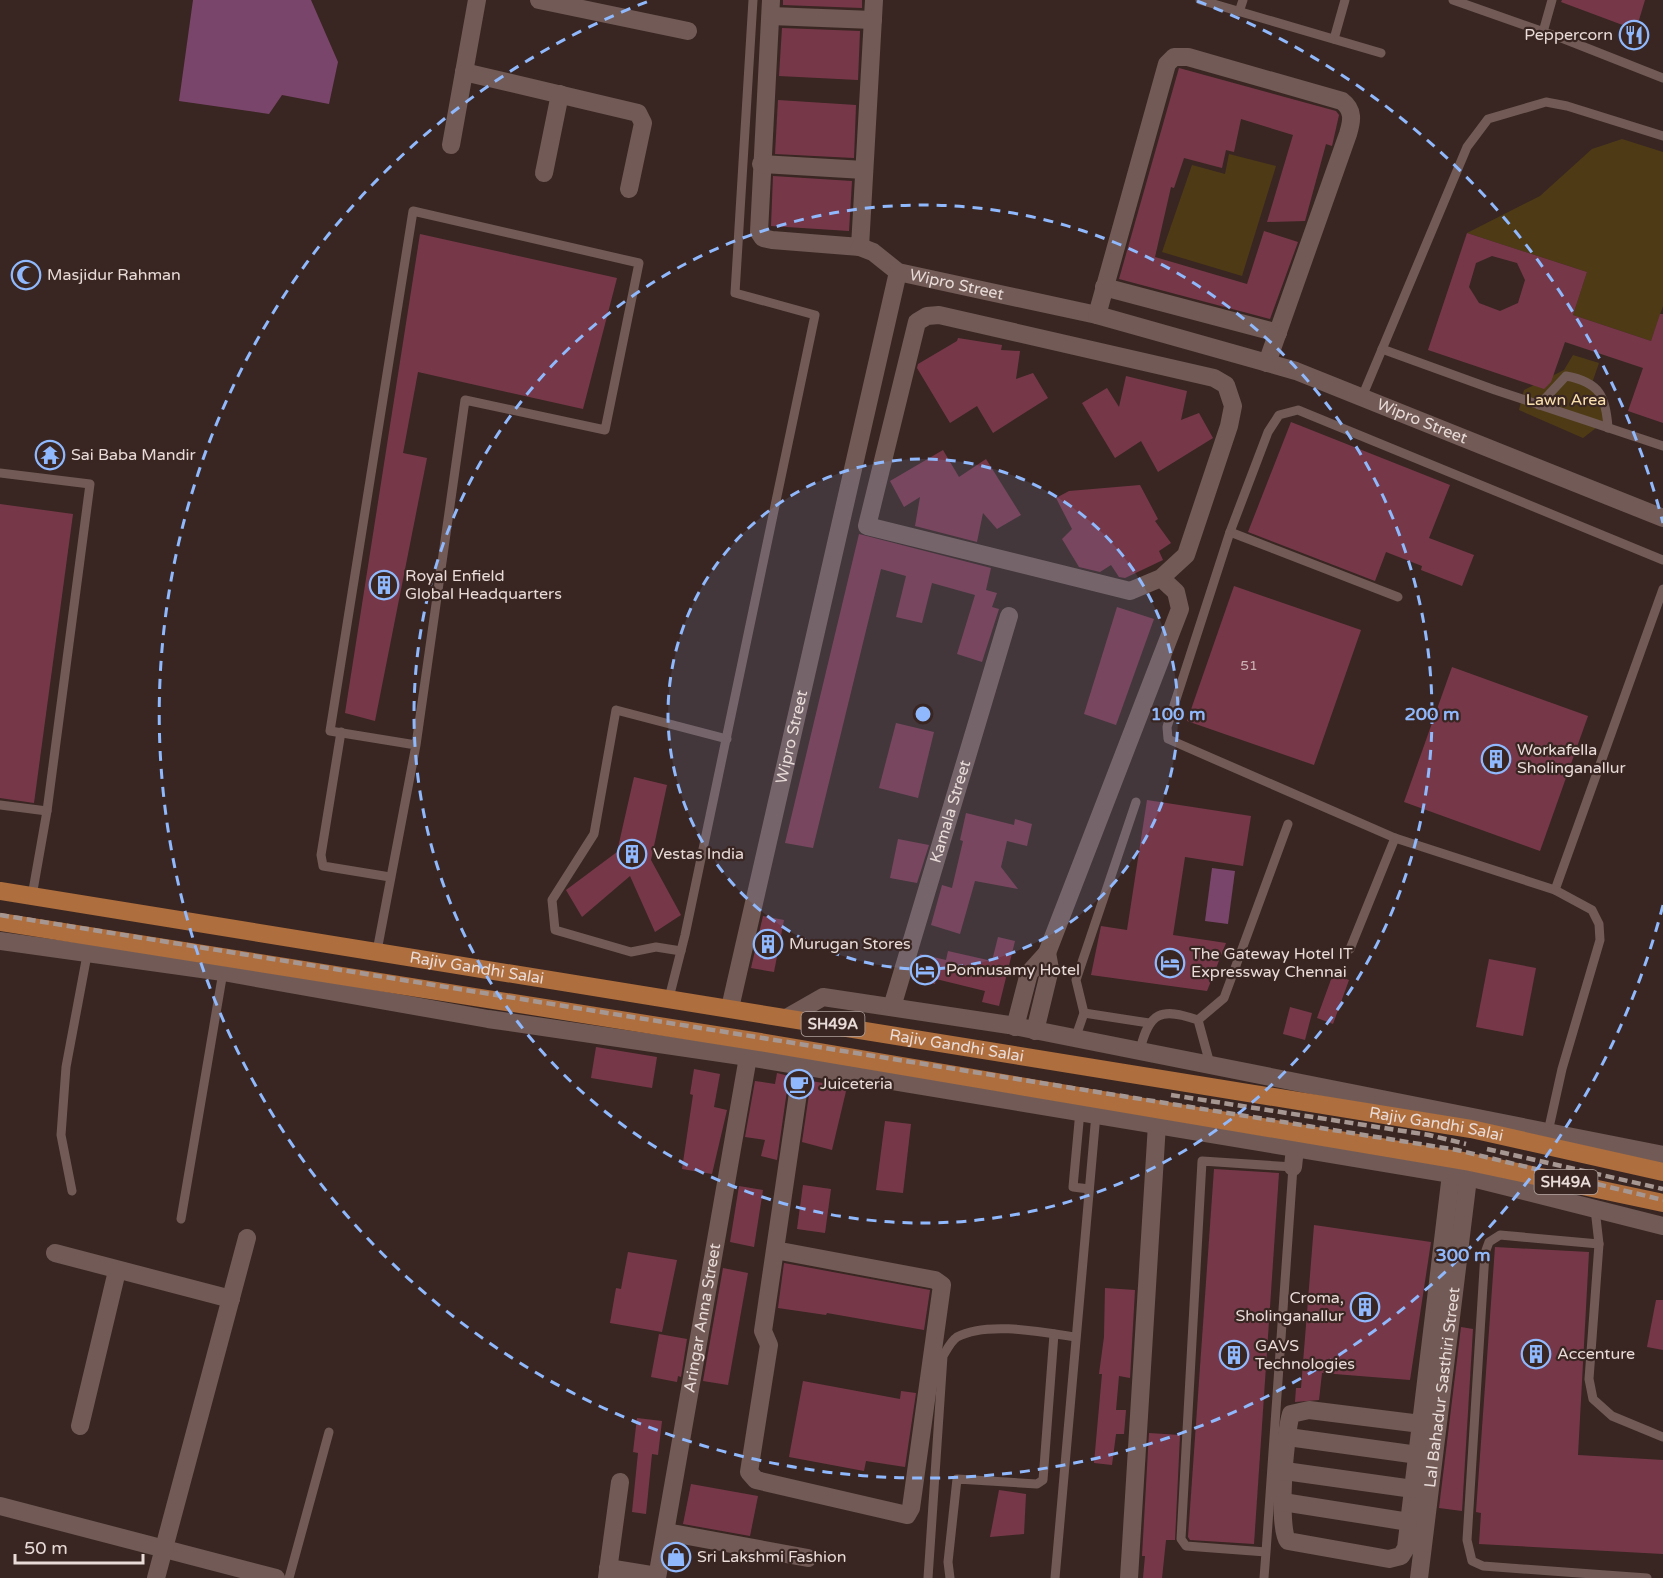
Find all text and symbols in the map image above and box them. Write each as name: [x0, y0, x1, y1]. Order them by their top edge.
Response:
restaurant icon: Peppercorn: [1618, 19, 1650, 51]
place label: Peppercorn: [1524, 25, 1613, 45]
mosque icon: Masjidur Rahman: [10, 259, 42, 291]
place label: Masjidur Rahman: [47, 265, 181, 285]
street label: Wipro Street: [908, 265, 1006, 305]
park label: Lawn Area: [1526, 390, 1606, 410]
street label: Wipro Street: [1374, 394, 1470, 449]
temple icon: Sai Baba Mandir: [34, 439, 66, 471]
place label: Sai Baba Mandir: [71, 445, 197, 465]
place label: Royal Enfield Global Headquarters: [405, 566, 562, 604]
building icon: Royal Enfield Global Headquarters: [368, 569, 400, 601]
house number: 51: [1240, 657, 1258, 674]
street label: Wipro Street: [771, 688, 812, 786]
text: 100 m: [1150, 703, 1206, 725]
text: 200 m: [1404, 703, 1460, 725]
centre of rings: [913, 704, 933, 724]
place label: Workafella Sholinganallur: [1517, 740, 1626, 778]
building icon: Workafella Sholinganallur: [1480, 743, 1512, 775]
street label: Kamala Street: [926, 758, 975, 865]
building icon: Vestas India: [616, 838, 648, 870]
place label: Vestas India: [653, 844, 744, 864]
building icon: Murugan Stores: [752, 928, 784, 960]
place label: Murugan Stores: [789, 934, 911, 954]
place label: The Gateway Hotel IT Expressway Chennai: [1191, 944, 1353, 982]
street label: Rajiv Gandhi Salai: [408, 947, 545, 989]
hotel icon: The Gateway Hotel IT Expressway Chennai: [1154, 947, 1186, 979]
hotel icon: Ponnusamy Hotel: [909, 954, 941, 986]
place label: Ponnusamy Hotel: [946, 960, 1080, 980]
road number: SH49A: [802, 1012, 864, 1036]
street label: Rajiv Gandhi Salai: [888, 1025, 1025, 1066]
cafe icon: Juiceteria: [783, 1068, 815, 1100]
place label: Juiceteria: [820, 1074, 893, 1094]
street label: Rajiv Gandhi Salai: [1368, 1103, 1505, 1146]
road number: SH49A: [1534, 1170, 1598, 1194]
street label: Aringar Anna Street: [680, 1242, 725, 1394]
text: 300 m: [1435, 1244, 1491, 1266]
street label: Lal Bahadur Sasthiri Street: [1420, 1286, 1465, 1489]
place label: Croma, Sholinganallur: [1235, 1288, 1345, 1326]
building icon: Croma, Sholinganallur: [1349, 1291, 1381, 1323]
place label: GAVS Technologies: [1255, 1336, 1355, 1374]
building icon: Accenture: [1520, 1338, 1552, 1370]
building icon: GAVS Technologies: [1218, 1339, 1250, 1371]
place label: Accenture: [1557, 1344, 1635, 1364]
scale bar: [15, 1527, 142, 1565]
text: 50 m: [24, 1537, 68, 1559]
shop icon: Sri Lakshmi Fashion: [660, 1541, 692, 1573]
place label: Sri Lakshmi Fashion: [697, 1547, 847, 1567]

